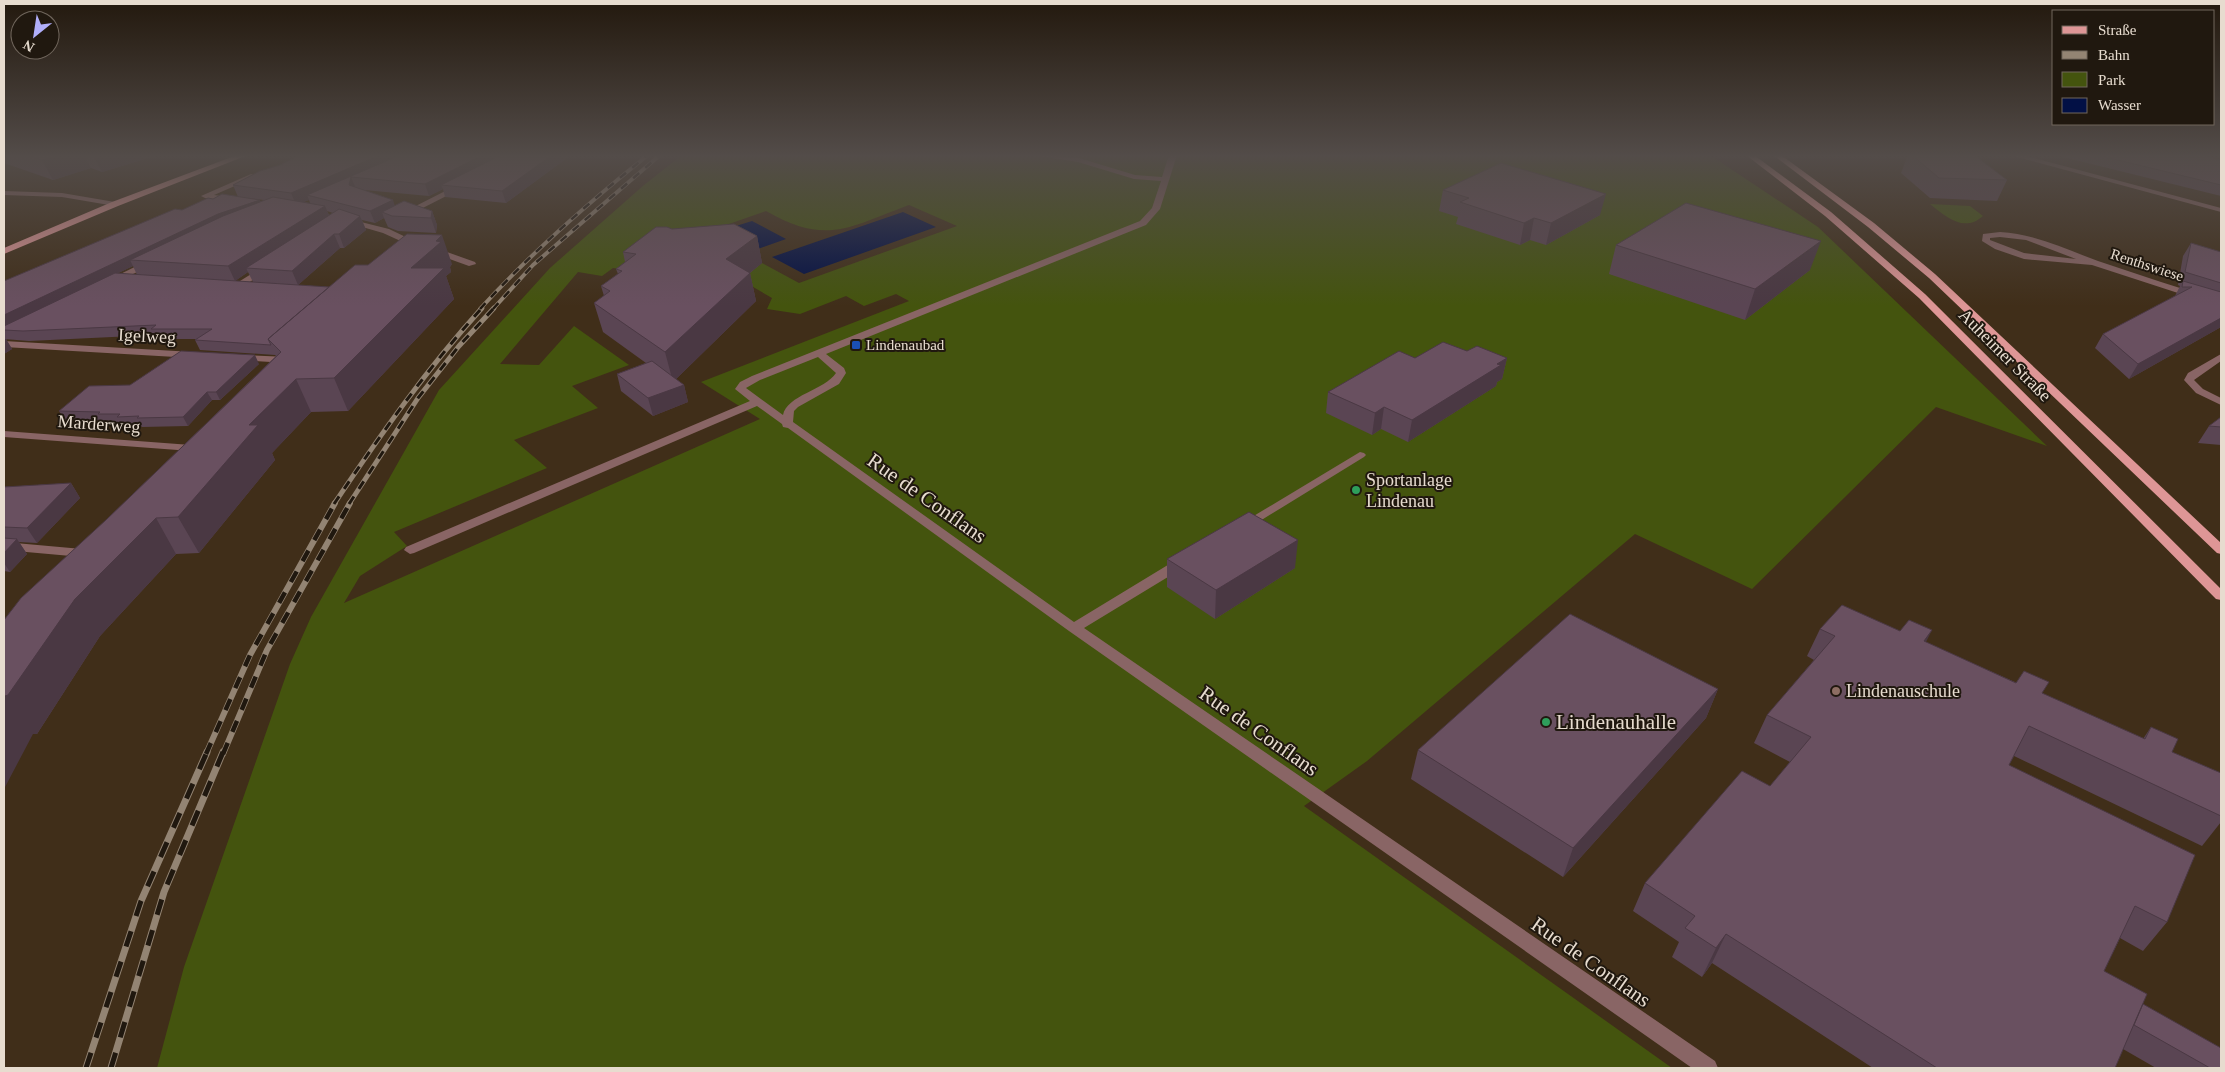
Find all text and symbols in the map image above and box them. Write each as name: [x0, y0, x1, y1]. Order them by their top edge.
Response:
north arrow: [10, 10, 60, 60]
legend: [2052, 10, 2215, 125]
text: Straße: [2098, 22, 2137, 38]
text: N: [21, 37, 37, 55]
text: Bahn: [2098, 47, 2130, 63]
text: Park: [2098, 72, 2126, 88]
text: Wasser: [2098, 97, 2141, 113]
street label: Renthswiese: [2108, 246, 2186, 284]
street label: Auheimer Straße: [1955, 305, 2055, 405]
street label: Igelweg: [118, 324, 176, 348]
place label: Lindenaubad: [866, 337, 945, 353]
marker: Lindenaubad: [850, 339, 862, 351]
street label: Marderweg: [57, 411, 141, 437]
street label: Rue de Conflans: [863, 448, 991, 548]
place label: Sportanlage Lindenau: [1366, 470, 1452, 511]
marker: Sportanlage Lindenau: [1350, 484, 1362, 496]
street label: Rue de Conflans: [1195, 681, 1323, 781]
place label: Lindenauschule: [1846, 681, 1960, 701]
marker: Lindenauschule: [1830, 685, 1842, 697]
place label: Lindenauhalle: [1556, 710, 1676, 734]
marker: Lindenauhalle: [1540, 716, 1552, 728]
street label: Rue de Conflans: [1527, 912, 1655, 1012]

